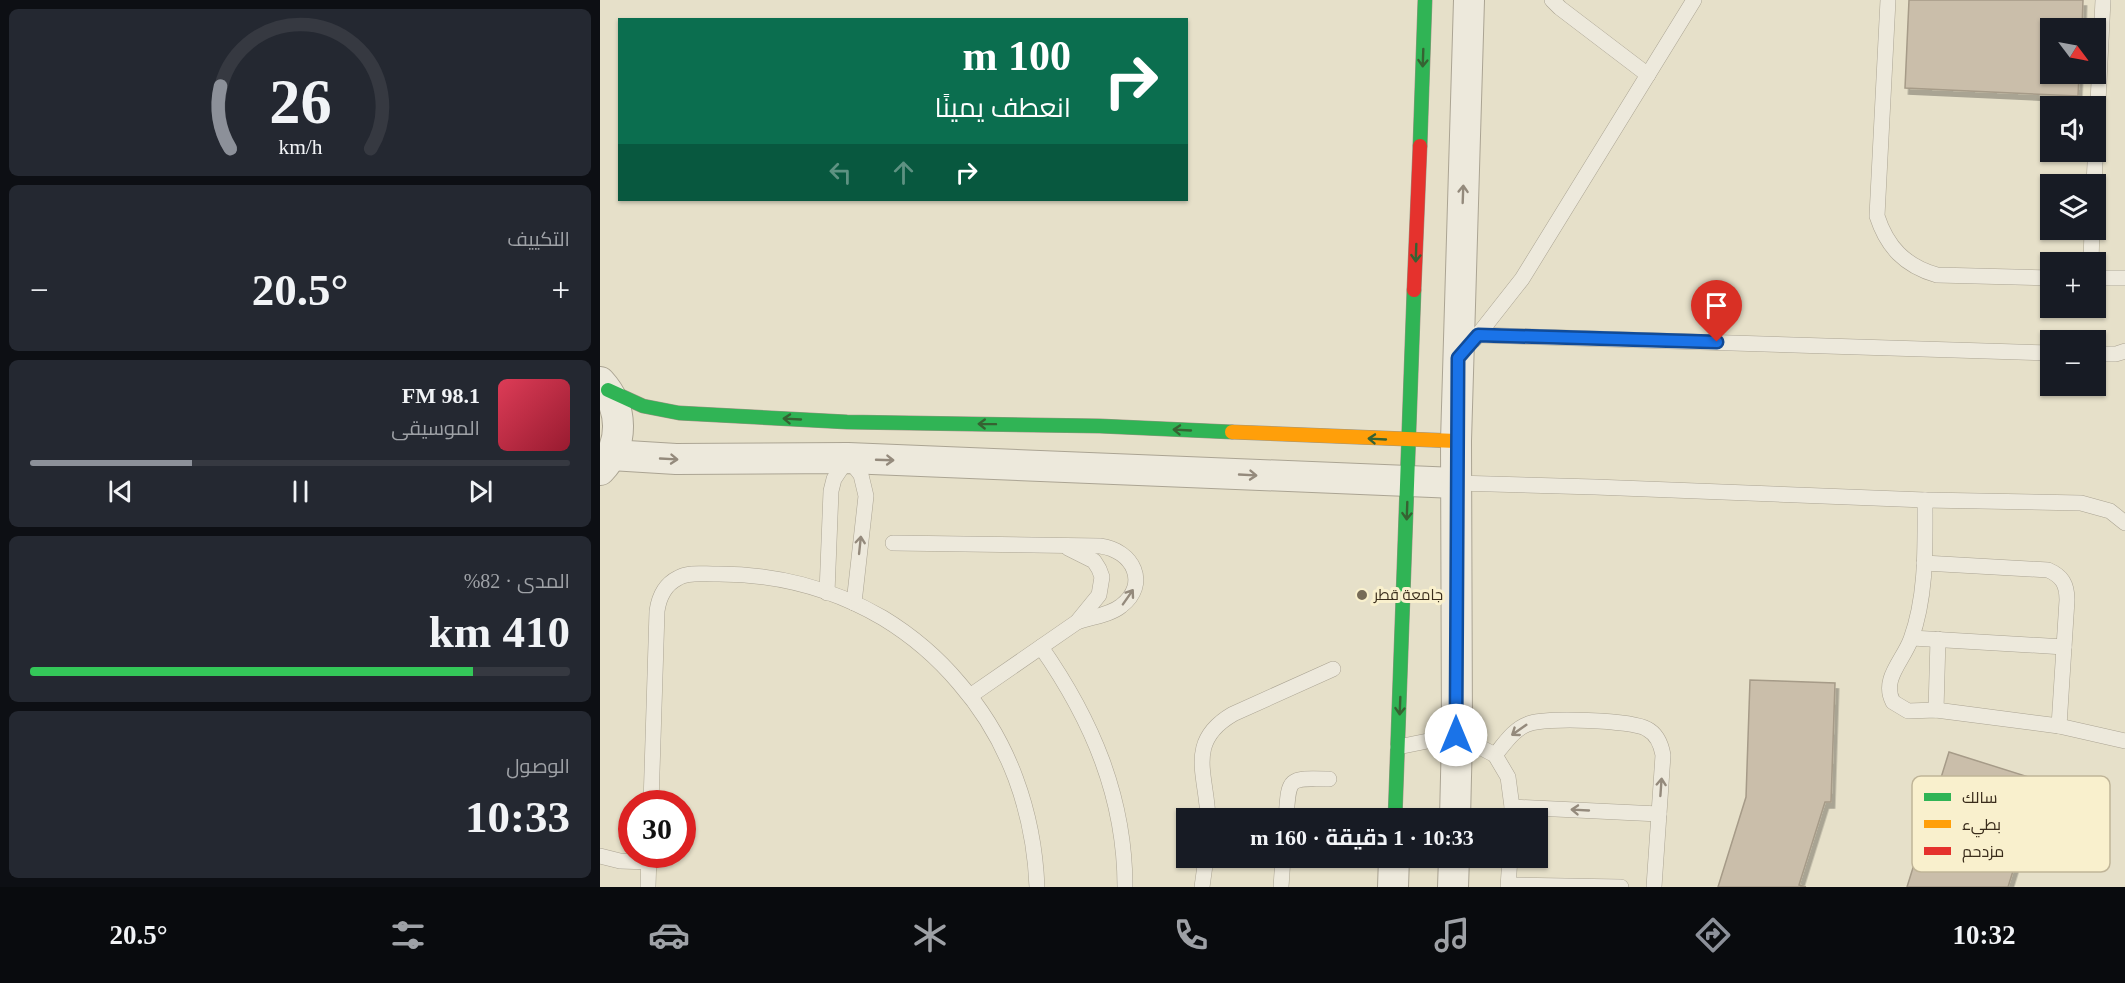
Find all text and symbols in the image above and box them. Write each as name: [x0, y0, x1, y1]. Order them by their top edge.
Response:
north arrow: [2040, 18, 2106, 84]
map controls: [2040, 18, 2106, 396]
text: 100 m: [963, 33, 1071, 79]
icon: right: [1092, 42, 1170, 120]
one-way arrow: [1418, 48, 1429, 68]
text: 26: [269, 67, 331, 136]
text: انعطف يمينًا: [935, 93, 1071, 123]
button: sound: [2040, 96, 2106, 162]
text: km/h: [278, 136, 322, 160]
icon: left: [824, 156, 857, 189]
icon: ahead: [887, 156, 920, 189]
icon: right: [950, 156, 983, 189]
button: layers: [2040, 174, 2106, 240]
one-way arrow: [1457, 184, 1469, 204]
text: التكييف: [507, 228, 570, 250]
one-way arrow: [1411, 243, 1422, 263]
button: +: [2040, 252, 2106, 318]
text: 20.5°: [252, 265, 348, 315]
text: −: [30, 272, 49, 308]
text: +: [551, 272, 570, 308]
pin: [1691, 280, 1742, 342]
icon: arrive: [1700, 289, 1733, 322]
button: −: [2040, 330, 2106, 396]
text: 98.1 FM: [402, 383, 480, 408]
one-way arrow: [783, 413, 803, 424]
text: الموسيقى: [391, 417, 480, 439]
one-way arrow: [978, 418, 997, 430]
one-way arrow: [1172, 425, 1192, 436]
one-way arrow: [1367, 433, 1387, 444]
one-way arrow: [659, 453, 679, 464]
one-way arrow: [875, 454, 895, 465]
one-way arrow: [1238, 469, 1258, 480]
icon: previous: [104, 475, 137, 508]
icon: pause: [284, 475, 317, 508]
icon: next: [464, 475, 497, 508]
one-way arrow: [1401, 501, 1413, 521]
one-way arrow: [855, 536, 866, 555]
text: المدى · 82%: [464, 570, 570, 592]
place label: جامعة قطر: [1373, 587, 1443, 604]
marker: جامعة قطر: [1355, 588, 1369, 602]
one-way arrow: [1121, 589, 1134, 605]
text: 410 km: [429, 607, 570, 657]
one-way arrow: [1394, 696, 1405, 716]
position arrow: [1424, 703, 1488, 767]
one-way arrow: [1512, 724, 1528, 736]
text: الوصول: [506, 755, 570, 777]
legend: [1912, 776, 2110, 872]
one-way arrow: [1656, 777, 1667, 797]
text: سالك: [1962, 789, 1997, 806]
speed limit sign: 30: [618, 790, 696, 868]
text: 10:33: [465, 792, 570, 842]
one-way arrow: [1570, 805, 1590, 816]
text: بطيء: [1962, 816, 2001, 838]
text: 10:33 · 1 دقيقة · 160 m: [1250, 825, 1474, 850]
text: مزدحم: [1962, 843, 2004, 863]
icon: filters: [387, 914, 429, 956]
icon: car: [648, 914, 690, 956]
icon: climate: [909, 914, 951, 956]
icon: phone: [1170, 914, 1212, 956]
icon: music: [1431, 914, 1473, 956]
icon: directions: [1692, 914, 1734, 956]
text: 20.5°: [110, 920, 168, 950]
text: 10:32: [1953, 920, 2016, 950]

